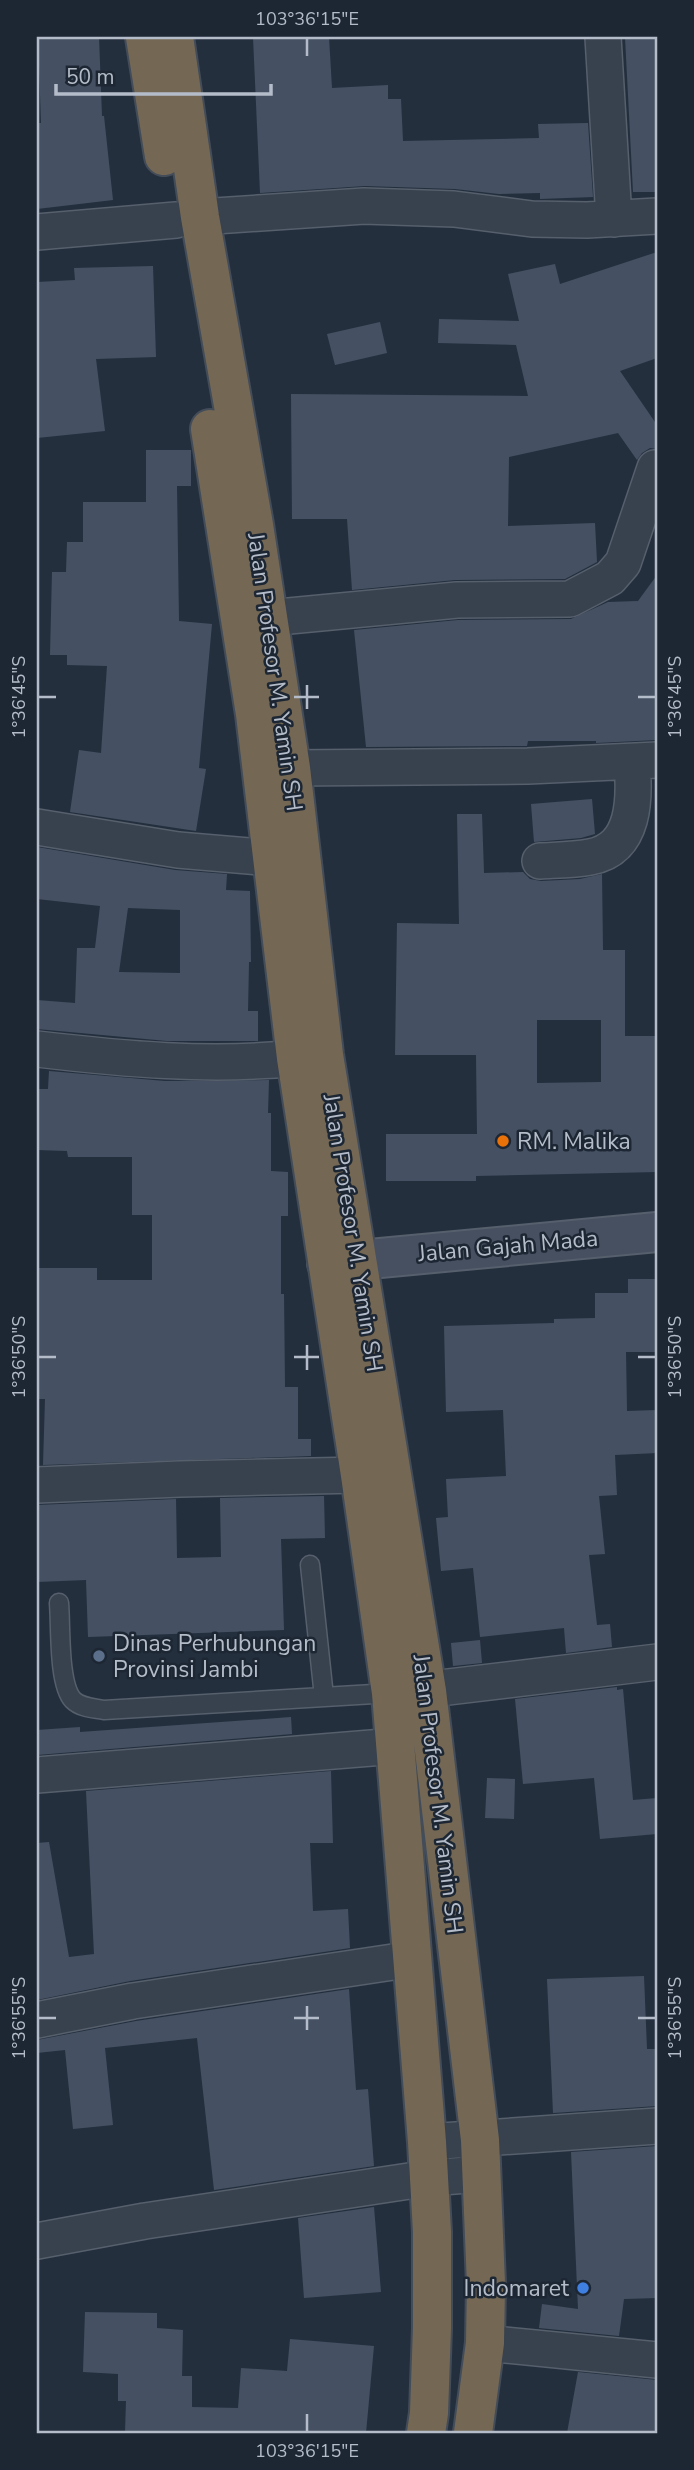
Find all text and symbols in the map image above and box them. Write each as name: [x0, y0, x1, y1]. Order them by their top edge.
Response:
text: 103°36'15"E: [255, 7, 359, 31]
scale bar: [56, 52, 271, 96]
text: 50 m: [66, 63, 115, 91]
street label: Jalan Profesor M. Yamin SH: [240, 530, 310, 813]
text: 1°36'45"S: [7, 656, 31, 738]
text: 1°36'45"S: [663, 656, 687, 738]
street label: Jalan Profesor M. Yamin SH: [316, 1091, 390, 1374]
place label: RM. Malika: [517, 1126, 631, 1157]
marker: RM. Malika: [495, 1133, 511, 1149]
street label: Jalan Gajah Mada: [416, 1223, 599, 1269]
text: 1°36'50"S: [7, 1316, 31, 1398]
text: 1°36'50"S: [663, 1316, 687, 1398]
place label: Dinas Perhubungan Provinsi Jambi: [113, 1628, 316, 1685]
marker: Dinas Perhubungan Provinsi Jambi: [91, 1648, 107, 1664]
street label: Jalan Profesor M. Yamin SH: [405, 1652, 471, 1935]
text: 1°36'55"S: [7, 1977, 31, 2059]
text: 1°36'55"S: [663, 1977, 687, 2059]
place label: Indomaret: [464, 2273, 570, 2304]
marker: Indomaret: [575, 2280, 591, 2296]
text: 103°36'15"E: [255, 2439, 359, 2463]

